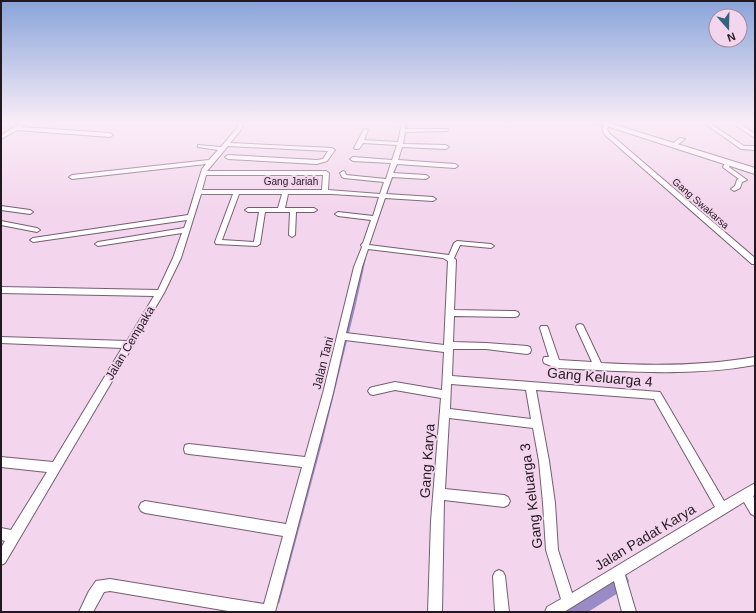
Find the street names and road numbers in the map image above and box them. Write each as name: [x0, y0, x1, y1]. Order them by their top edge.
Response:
street label: Gang Jariah: [264, 176, 318, 187]
street label: Gang Swakarsa: [670, 176, 731, 231]
street label: Jalan Cempaka: [103, 303, 158, 382]
street label: Jalan Tani: [310, 335, 336, 391]
street label: Gang Keluarga 4: [547, 364, 654, 390]
street label: Gang Karya: [416, 423, 438, 499]
street label: Gang Keluarga 3: [517, 442, 545, 550]
street label: Jalan Padat Karya: [592, 501, 698, 573]

